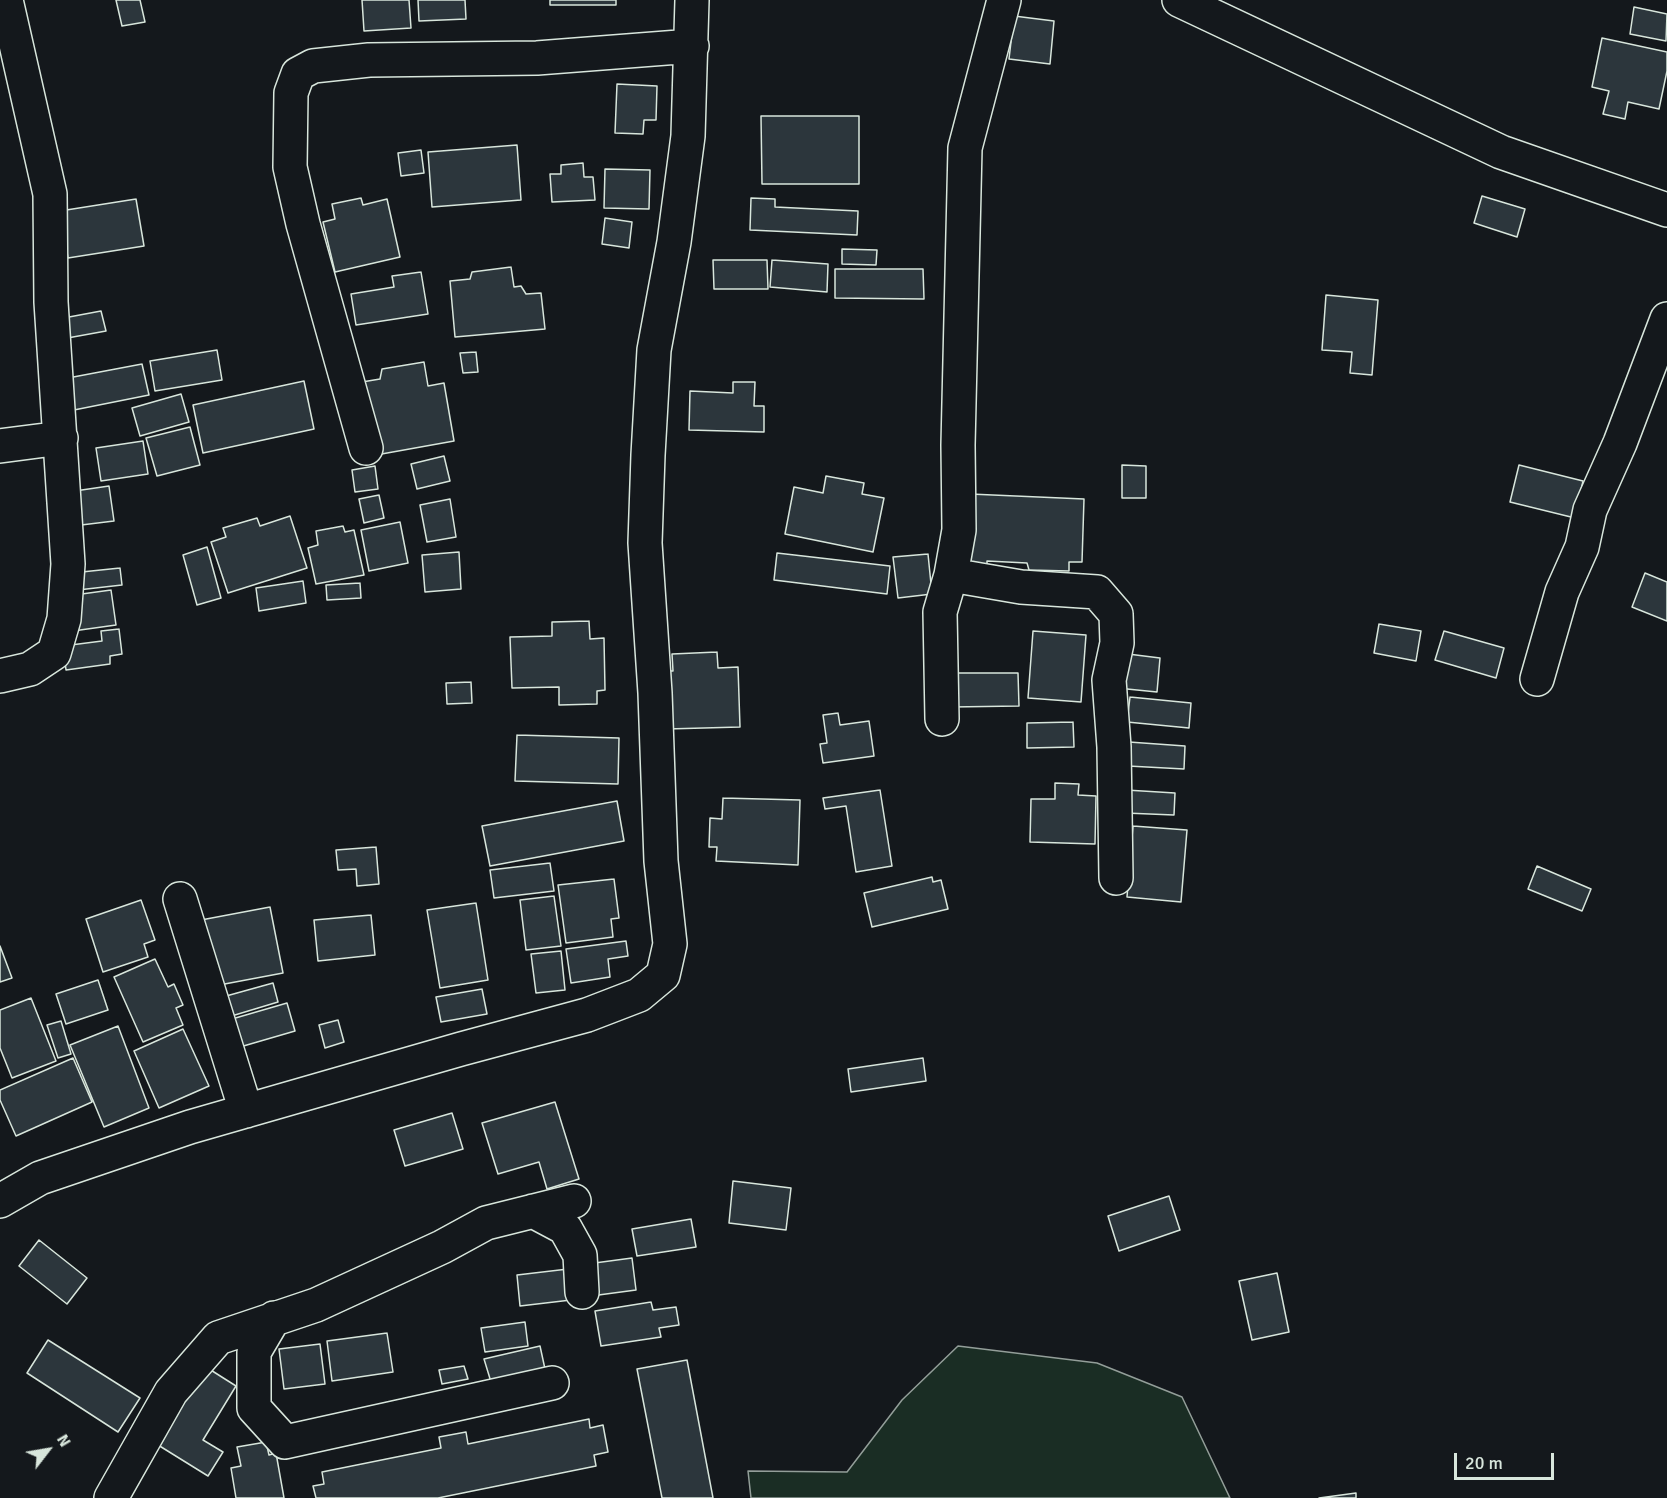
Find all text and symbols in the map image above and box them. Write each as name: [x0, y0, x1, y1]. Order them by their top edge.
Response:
north arrow: [18, 1420, 78, 1480]
text: N: [52, 1431, 75, 1451]
scale bar: [1457, 1441, 1558, 1479]
text: 20 m: [1465, 1452, 1503, 1474]

